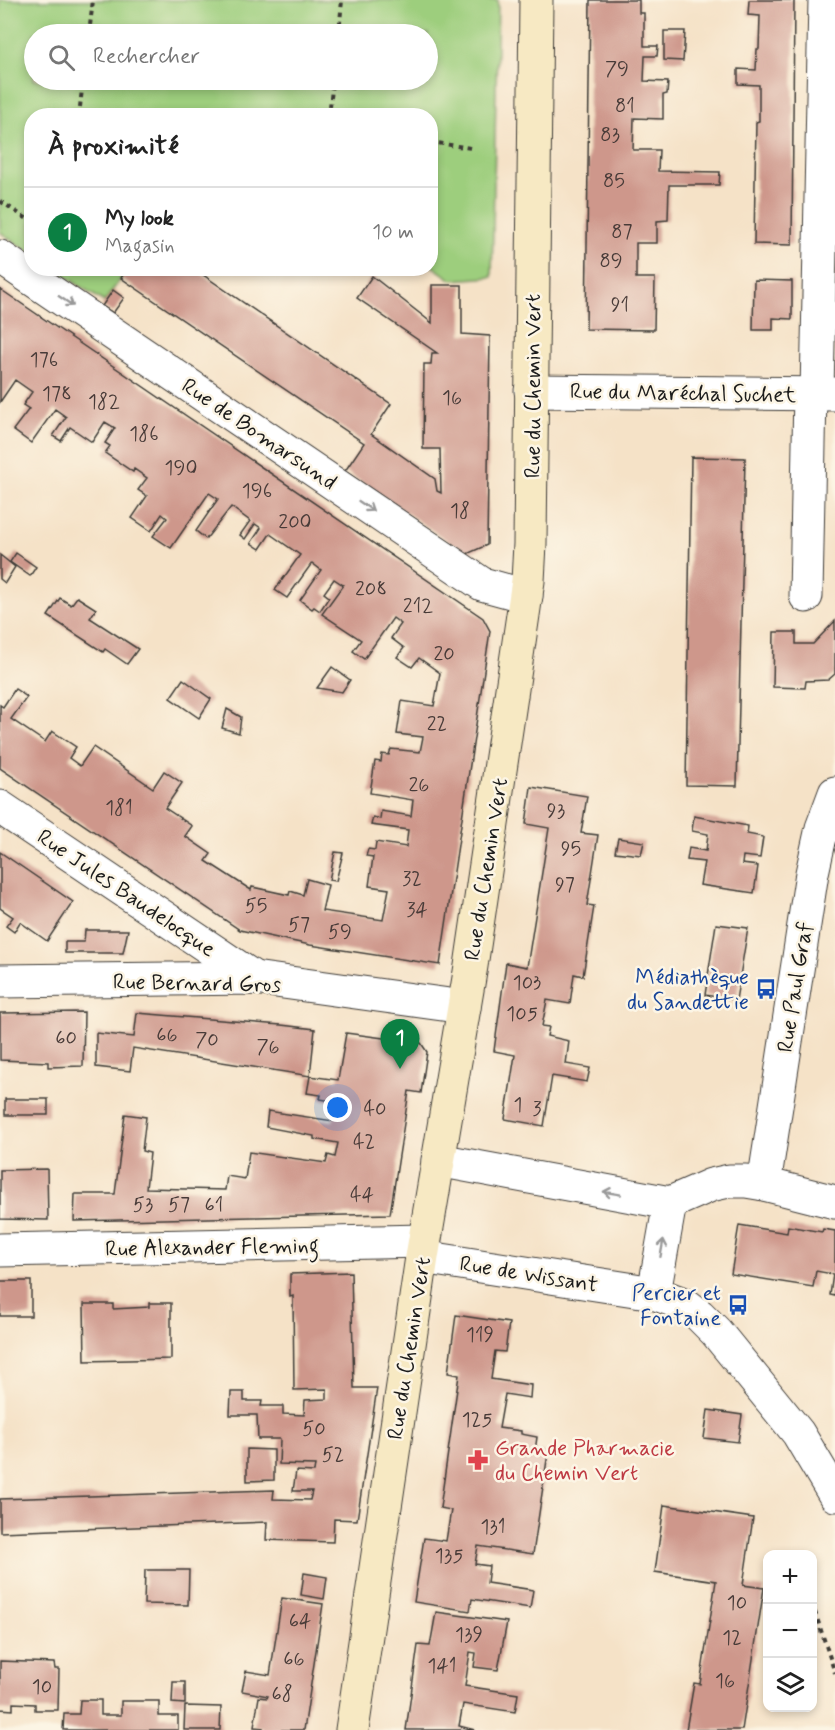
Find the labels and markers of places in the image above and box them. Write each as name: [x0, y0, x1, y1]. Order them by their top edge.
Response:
place label: Médiathèque du Sandettie: [627, 964, 749, 1017]
bus stop icon: Médiathèque du Sandettie: [754, 977, 778, 1001]
pin: 1: [380, 1020, 420, 1069]
place label: Percier et Fontaine: [632, 1280, 721, 1333]
bus stop icon: Percier et Fontaine: [726, 1293, 750, 1317]
place label: Grande Pharmacie du Chemin Vert: [495, 1435, 675, 1488]
pharmacy icon: Grande Pharmacie du Chemin Vert: [466, 1448, 490, 1472]

